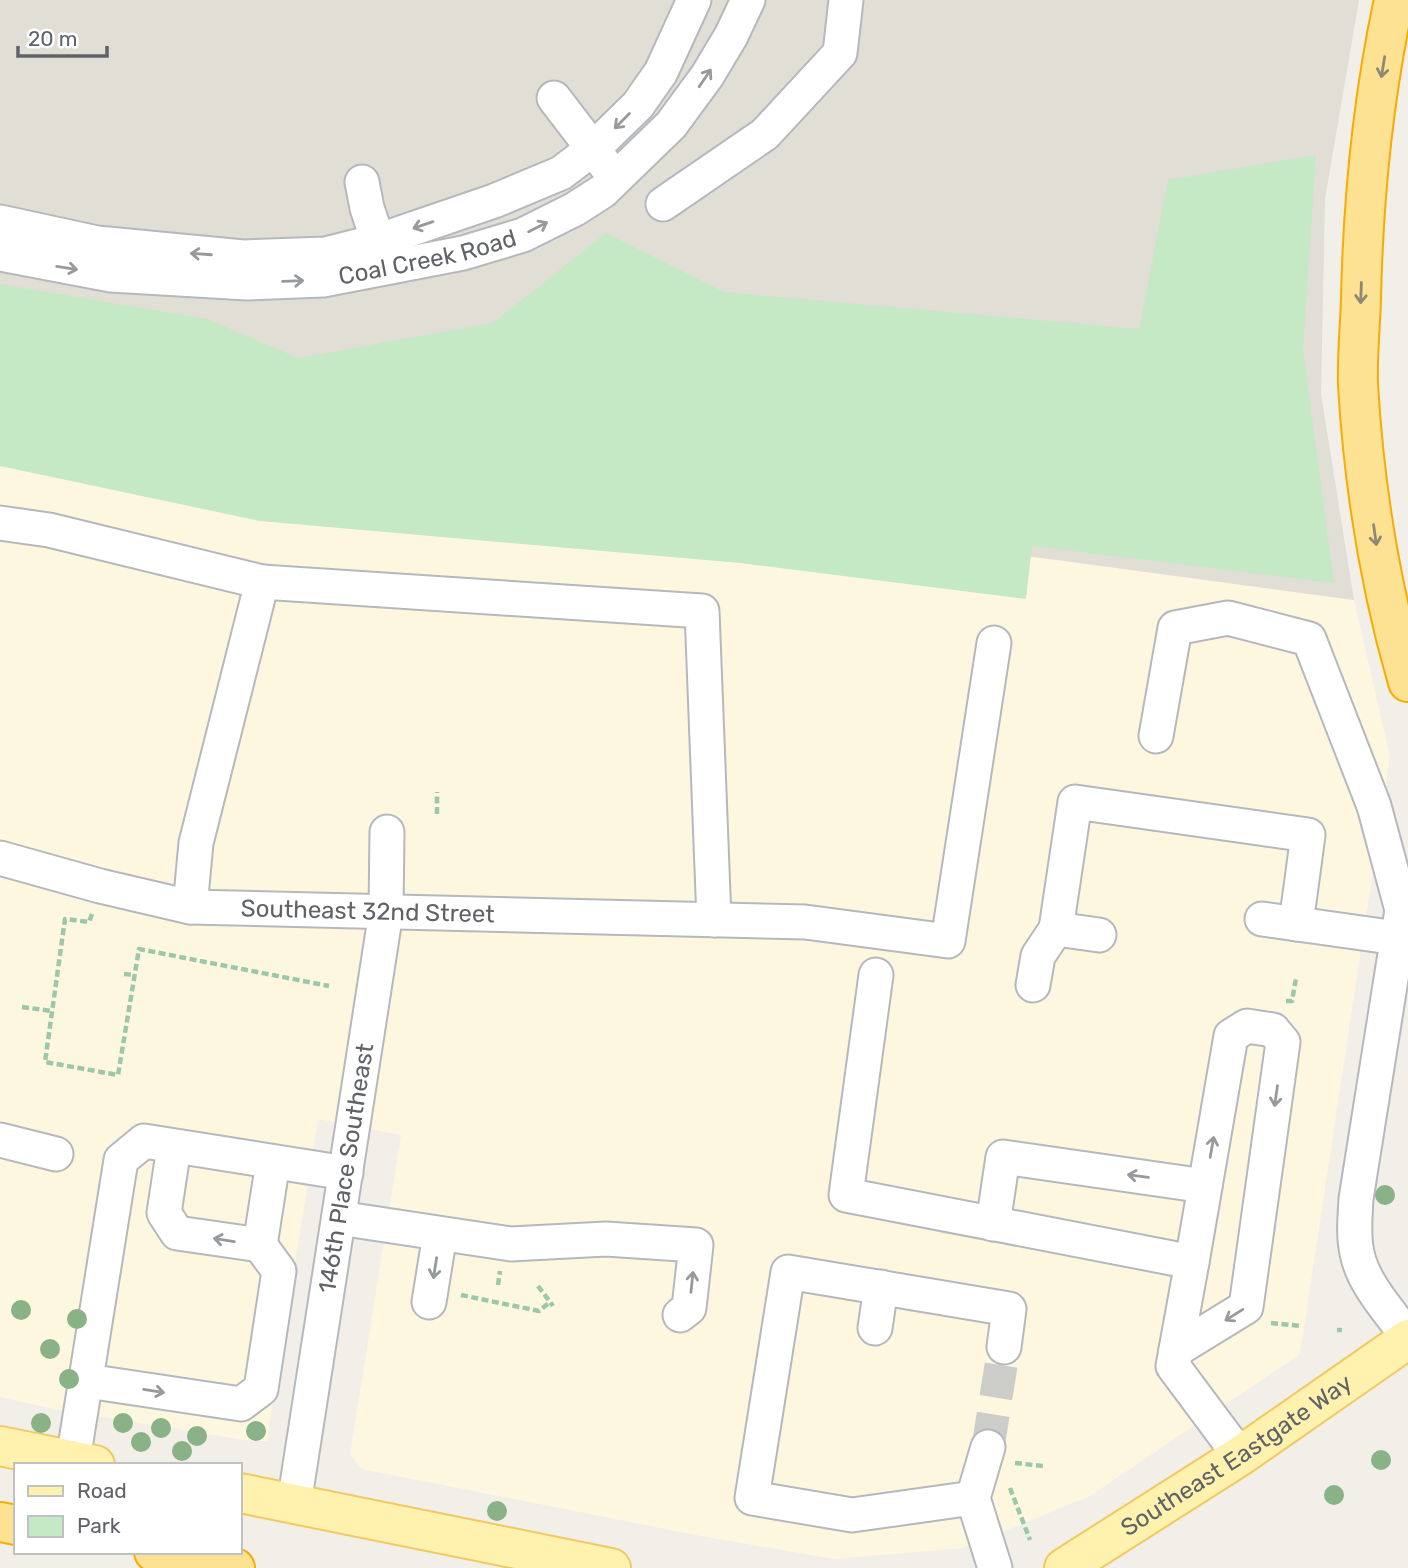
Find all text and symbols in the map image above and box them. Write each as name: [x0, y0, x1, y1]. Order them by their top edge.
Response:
scale bar: [18, 14, 107, 58]
text: 20 m: [28, 26, 77, 51]
one-way arrow: [1376, 55, 1389, 78]
one-way arrow: [698, 68, 712, 88]
one-way arrow: [614, 112, 631, 129]
one-way arrow: [413, 220, 435, 232]
one-way arrow: [527, 220, 548, 234]
street label: Coal Creek Road: [336, 224, 520, 291]
one-way arrow: [190, 247, 212, 260]
one-way arrow: [55, 261, 78, 274]
one-way arrow: [282, 274, 305, 287]
one-way arrow: [1354, 282, 1367, 305]
one-way arrow: [1369, 523, 1382, 545]
street label: Southeast 32nd Street: [240, 894, 495, 928]
street label: 146th Place Southeast: [313, 1041, 379, 1295]
one-way arrow: [1269, 1084, 1282, 1106]
one-way arrow: [1206, 1136, 1219, 1158]
one-way arrow: [1127, 1170, 1149, 1183]
one-way arrow: [213, 1233, 236, 1246]
one-way arrow: [428, 1256, 441, 1279]
one-way arrow: [685, 1272, 698, 1294]
one-way arrow: [1225, 1308, 1245, 1322]
street label: Southeast Eastgate Way: [1116, 1368, 1357, 1542]
one-way arrow: [142, 1385, 165, 1398]
legend: [14, 1463, 242, 1554]
text: Road: [77, 1478, 127, 1503]
text: Park: [77, 1513, 121, 1538]

